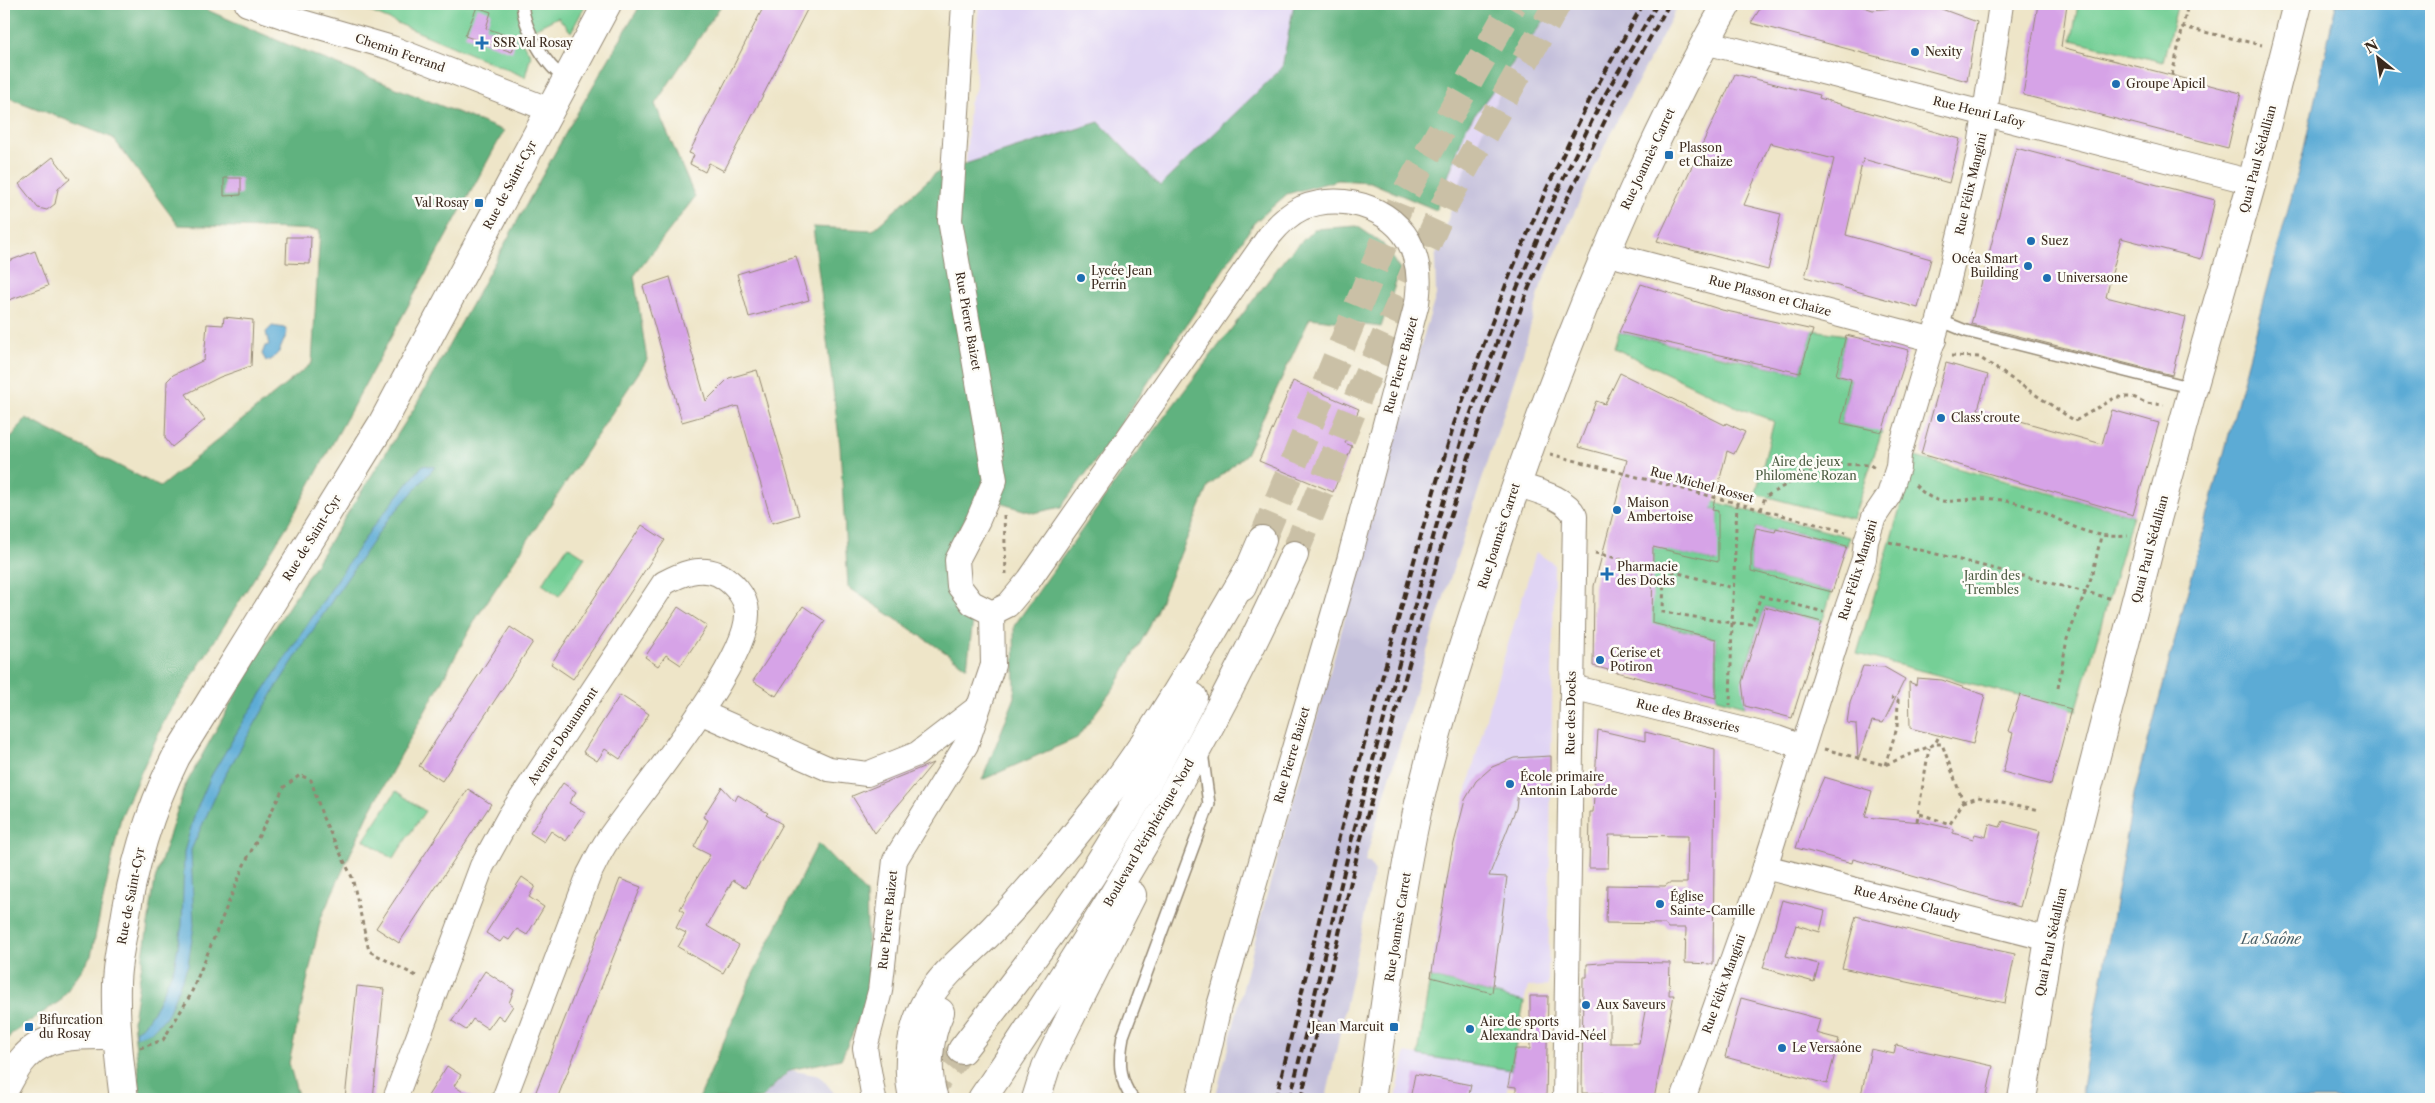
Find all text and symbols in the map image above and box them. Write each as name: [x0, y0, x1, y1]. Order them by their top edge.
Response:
street label: Chemin Ferrand: [353, 30, 448, 75]
north arrow: [2352, 32, 2402, 82]
place label: SSR Val Rosay: [493, 35, 573, 50]
marker: SSR Val Rosay: [475, 36, 489, 50]
text: N: [2362, 36, 2381, 58]
place label: Nexity: [1925, 44, 1963, 59]
marker: Nexity: [1909, 46, 1921, 58]
place label: Groupe Apicil: [2126, 76, 2206, 91]
marker: Groupe Apicil: [2110, 78, 2122, 90]
street label: Rue Henri Lafoy: [1932, 93, 2027, 130]
street label: Quai Paul Sédallian: [2236, 103, 2279, 214]
street label: Rue Joannès Carret: [1617, 105, 1678, 212]
street label: Rue Félix Mangini: [1951, 131, 1990, 236]
street label: Rue de Saint-Cyr: [480, 138, 539, 232]
place label: Plasson et Chaize: [1679, 140, 1733, 169]
marker: Plasson et Chaize: [1663, 149, 1675, 161]
place label: Val Rosay: [413, 195, 469, 210]
marker: Val Rosay: [473, 197, 485, 209]
place label: Suez: [2041, 233, 2069, 248]
marker: Suez: [2025, 235, 2037, 247]
place label: Océa Smart Building: [1952, 251, 2019, 280]
marker: Océa Smart Building: [2022, 260, 2034, 272]
place label: Lycée Jean Perrin: [1091, 263, 1153, 292]
street label: Rue Pierre Baizet: [952, 270, 985, 372]
place label: Universaone: [2057, 270, 2128, 285]
marker: Lycée Jean Perrin: [1075, 272, 1087, 284]
street label: Rue Plasson et Chaize: [1707, 272, 1833, 319]
marker: Universaone: [2041, 272, 2053, 284]
street label: Rue Pierre Baizet: [1380, 314, 1421, 415]
place label: Class'croute: [1951, 410, 2020, 425]
marker: Class'croute: [1935, 412, 1947, 424]
park label: Aire de jeux Philomène Rozan: [1755, 454, 1857, 483]
street label: Rue Michel Rosset: [1649, 463, 1756, 506]
street label: Rue Joannès Carret: [1474, 480, 1523, 591]
street label: Rue de Saint-Cyr: [279, 492, 344, 584]
street label: Quai Paul Sédallian: [2128, 493, 2171, 604]
place label: Maison Ambertoise: [1626, 495, 1694, 524]
marker: Maison Ambertoise: [1611, 504, 1623, 516]
street label: Rue Félix Mangini: [1835, 517, 1880, 622]
place label: Pharmacie des Docks: [1617, 559, 1678, 588]
marker: Pharmacie des Docks: [1601, 568, 1613, 580]
park label: Jardin des Trembles: [1962, 568, 2020, 597]
place label: Cerise et Potiron: [1610, 645, 1662, 674]
marker: Cerise et Potiron: [1594, 654, 1606, 666]
street label: Rue des Docks: [1562, 671, 1579, 755]
street label: Avenue Douaumont: [524, 684, 601, 788]
street label: Rue des Brasseries: [1635, 695, 1741, 736]
street label: Rue Pierre Baizet: [1271, 704, 1313, 805]
street label: Boulevard Périphérique Nord: [1100, 756, 1197, 909]
place label: École primaire Antonin Laborde: [1519, 768, 1618, 798]
marker: École primaire Antonin Laborde: [1504, 778, 1516, 790]
street label: Rue de Saint-Cyr: [114, 846, 147, 946]
street label: Rue Pierre Baizet: [875, 869, 900, 970]
street label: Rue Joannès Carret: [1381, 870, 1414, 983]
street label: Rue Arsène Claudy: [1852, 882, 1962, 923]
street label: Quai Paul Sédallian: [2032, 886, 2069, 998]
place label: Église Sainte-Camille: [1670, 888, 1756, 918]
marker: Église Sainte-Camille: [1654, 898, 1666, 910]
water label: La Saône: [2240, 930, 2302, 948]
street label: Rue Félix Mangini: [1699, 932, 1749, 1035]
place label: Aux Saveurs: [1595, 997, 1666, 1012]
marker: Aux Saveurs: [1580, 999, 1592, 1011]
place label: Bifurcation du Rosay: [39, 1012, 103, 1041]
place label: Aire de sports Alexandra David-Néel: [1479, 1014, 1607, 1043]
place label: Jean Marcuit: [1309, 1019, 1385, 1034]
marker: Bifurcation du Rosay: [23, 1021, 35, 1033]
marker: Jean Marcuit: [1388, 1021, 1400, 1033]
marker: Aire de sports Alexandra David-Néel: [1464, 1023, 1476, 1035]
place label: Le Versaône: [1792, 1040, 1862, 1055]
marker: Le Versaône: [1776, 1042, 1788, 1054]

